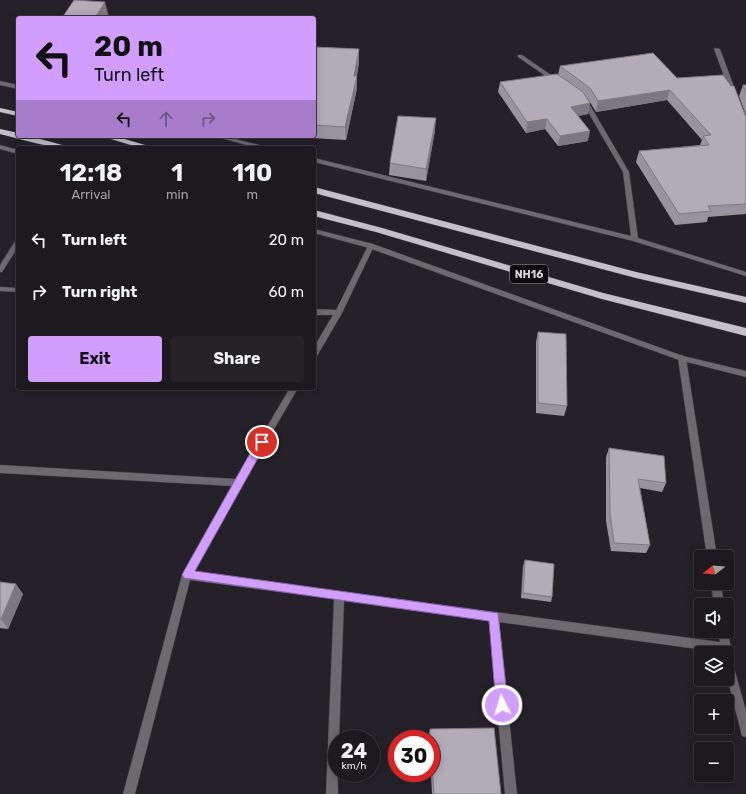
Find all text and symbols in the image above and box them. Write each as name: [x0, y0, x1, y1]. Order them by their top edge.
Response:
text: 20 m: [94, 30, 163, 63]
icon: left: [28, 32, 80, 84]
text: Turn left: [94, 64, 164, 86]
icon: left: [113, 108, 135, 130]
icon: ahead: [155, 108, 177, 130]
icon: right: [197, 108, 219, 130]
text: 12:18: [60, 159, 122, 187]
text: 1: [171, 159, 183, 187]
text: 110: [232, 159, 272, 187]
text: Arrival: [71, 187, 110, 202]
text: min: [166, 187, 189, 202]
text: m: [247, 187, 258, 202]
icon: left: [28, 229, 50, 251]
text: Turn left: [62, 231, 127, 249]
text: 20 m: [269, 231, 304, 249]
road number: NH16: [510, 265, 548, 283]
icon: right: [28, 281, 50, 303]
text: Turn right: [62, 283, 137, 301]
text: 60 m: [268, 283, 304, 301]
button: Exit: [28, 336, 162, 382]
button: Share: [170, 336, 304, 382]
pin: [245, 425, 279, 459]
icon: arrive: [251, 431, 273, 453]
north arrow: [694, 550, 734, 590]
map controls: [694, 550, 734, 782]
button: sound: [694, 598, 734, 638]
button: layers: [694, 646, 734, 686]
position arrow: [481, 684, 523, 726]
button: +: [694, 694, 734, 734]
speed limit sign: 30: [388, 730, 440, 782]
text: 24: [341, 739, 367, 763]
button: −: [694, 742, 734, 782]
text: km/h: [342, 760, 366, 772]

